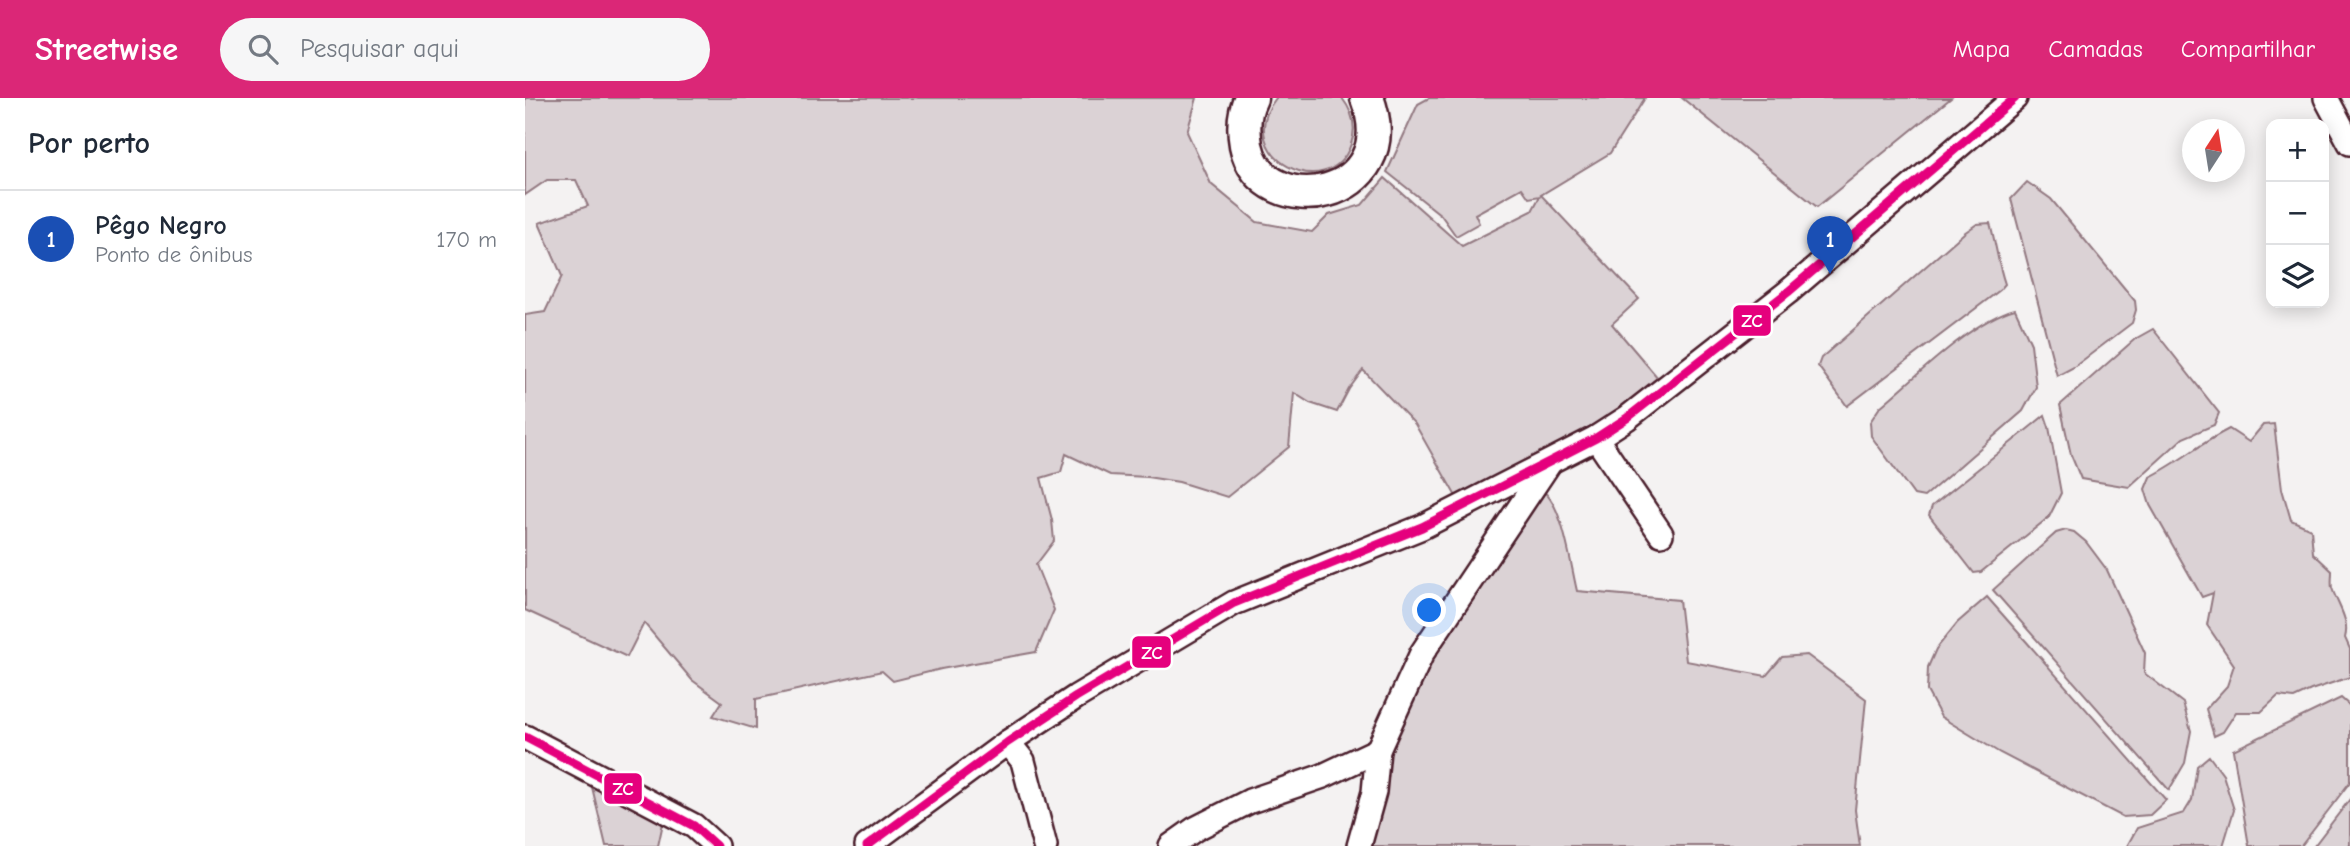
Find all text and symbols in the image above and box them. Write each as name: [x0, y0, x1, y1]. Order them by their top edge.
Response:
search box: [220, 18, 710, 81]
text: Streetwise: [35, 30, 178, 68]
icon: search: [244, 30, 282, 68]
text: Pesquisar aqui: [300, 34, 459, 64]
text: Mapa: [1953, 35, 2010, 63]
text: Camadas: [2048, 35, 2143, 63]
text: Compartilhar: [2181, 35, 2315, 63]
north arrow: [2182, 119, 2245, 182]
map controls: [2266, 119, 2329, 308]
button: +: [2266, 119, 2329, 182]
text: Por perto: [28, 126, 150, 161]
button: −: [2266, 182, 2329, 245]
text: Pêgo Negro: [95, 211, 227, 241]
pin: 1: [1807, 216, 1853, 274]
text: 1: [46, 226, 56, 253]
text: 170 m: [436, 226, 497, 253]
text: Ponto de ônibus: [95, 241, 253, 268]
button: layers: [2266, 245, 2329, 308]
line badge: ZC: [1732, 304, 1772, 337]
text: ZC: [1741, 310, 1763, 332]
your location: [1412, 593, 1446, 627]
line badge: ZC: [1131, 635, 1172, 669]
text: ZC: [1141, 642, 1163, 664]
line badge: ZC: [603, 772, 643, 805]
text: ZC: [612, 778, 634, 800]

